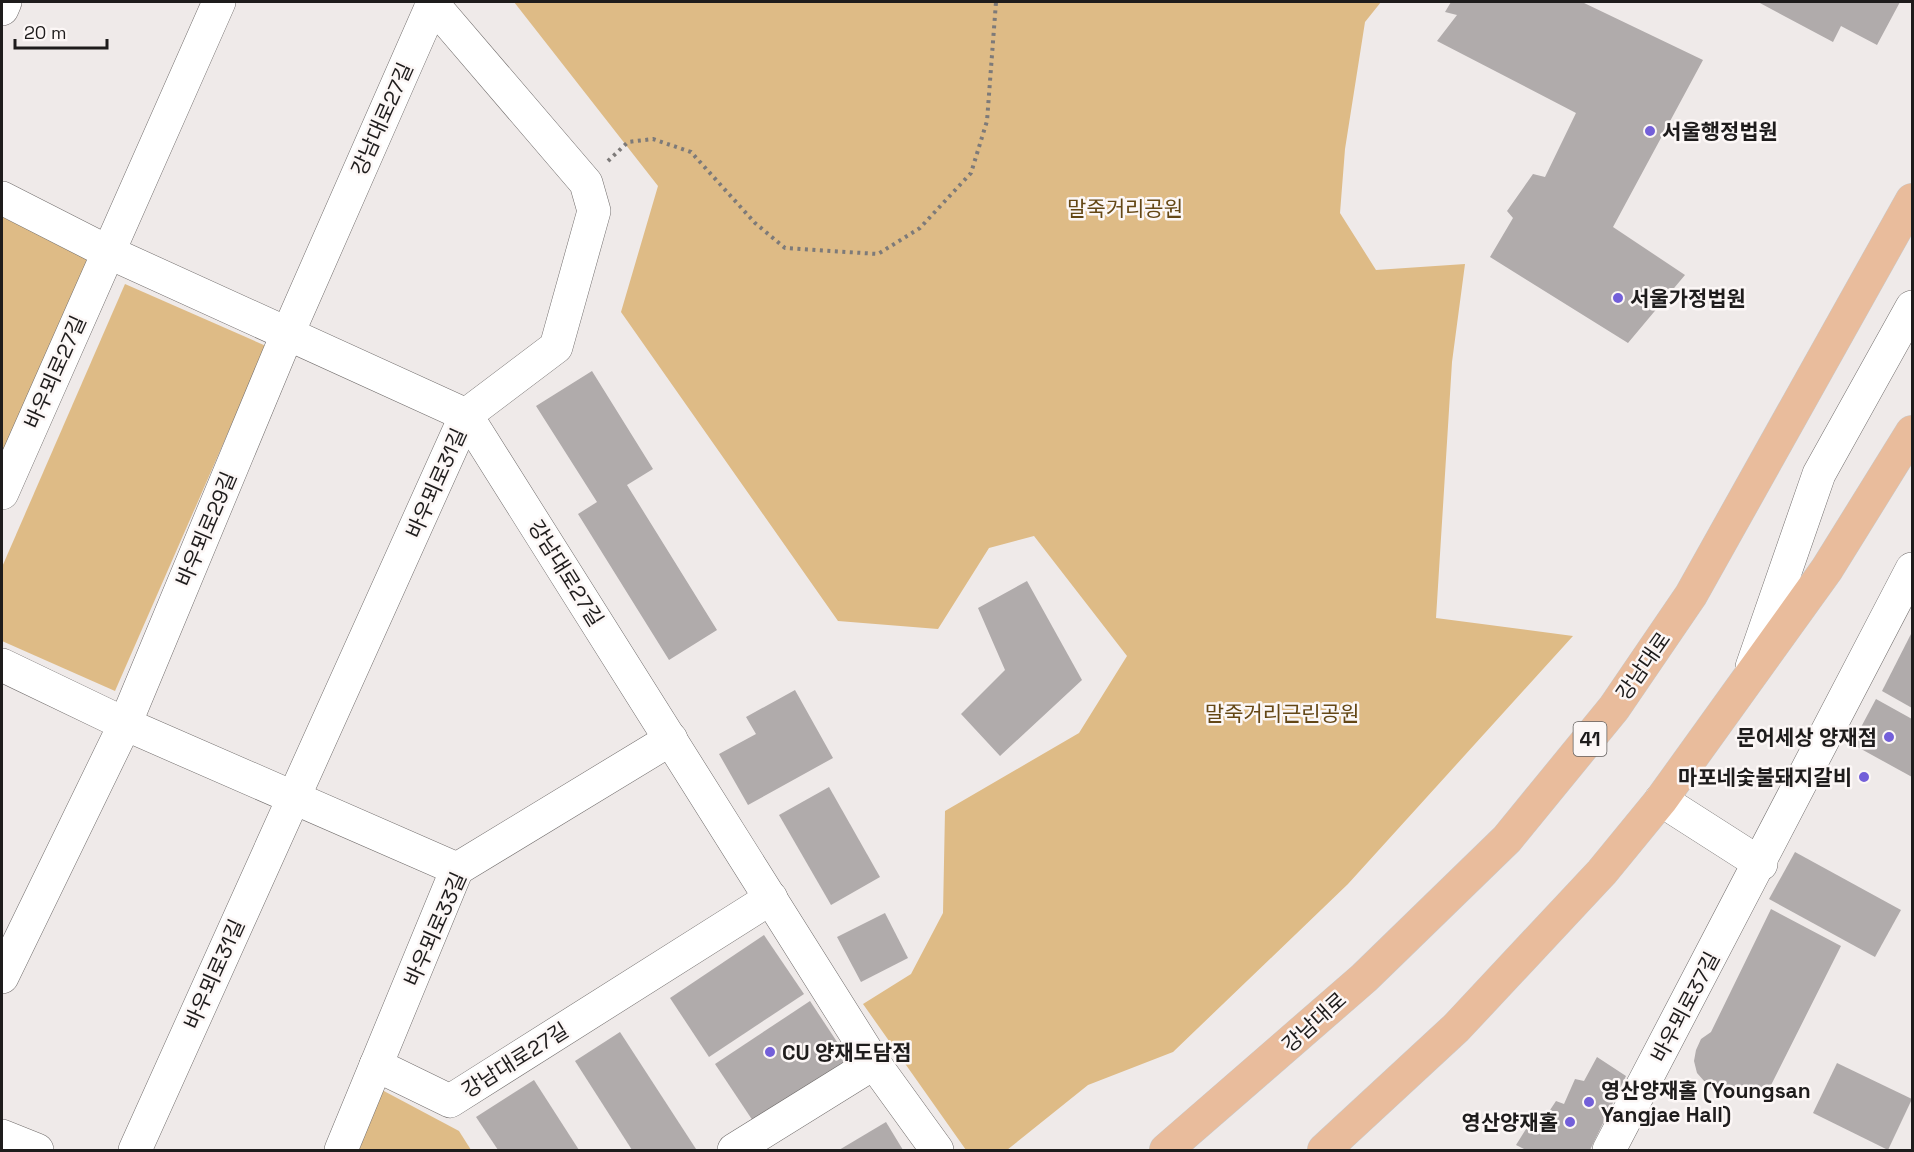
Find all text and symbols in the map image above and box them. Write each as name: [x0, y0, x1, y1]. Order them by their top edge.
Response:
scale bar: [15, 12, 106, 50]
text: 20 m: [24, 21, 67, 44]
street label: 강남대로27길: [345, 58, 419, 180]
place label: 서울행정법원: [1662, 118, 1778, 145]
marker: 서울행정법원: [1643, 124, 1657, 138]
park label: 말죽거리공원: [1067, 195, 1183, 222]
place label: 서울가정법원: [1630, 285, 1746, 312]
marker: 서울가정법원: [1611, 291, 1625, 305]
street label: 바우뫼로27길: [18, 311, 92, 433]
street label: 바우뫼로31길: [400, 424, 472, 542]
street label: 바우뫼로29길: [170, 468, 242, 590]
street label: 강남대로27길: [523, 515, 609, 631]
street label: 강남대로: [1610, 627, 1676, 705]
park label: 말죽거리근린공원: [1205, 700, 1359, 727]
road number: 41: [1574, 722, 1606, 756]
place label: 문어세상 양재점: [1736, 724, 1877, 751]
marker: 문어세상 양재점: [1882, 730, 1896, 744]
place label: 마포네숯불돼지갈비: [1678, 764, 1852, 791]
marker: 마포네숯불돼지갈비: [1857, 770, 1871, 784]
street label: 바우뫼로33길: [398, 868, 472, 990]
street label: 바우뫼로31길: [178, 915, 250, 1033]
street label: 바우뫼로37길: [1645, 947, 1725, 1067]
street label: 강남대로: [1276, 986, 1352, 1058]
street label: 강남대로27길: [457, 1017, 573, 1103]
place label: CU 양재도담점: [782, 1039, 912, 1066]
marker: CU 양재도담점: [763, 1045, 777, 1059]
place label: 영산양재홀 (Youngsan Yangjae Hall): [1601, 1077, 1811, 1128]
marker: 영산양재홀 (Youngsan Yangjae Hall): [1582, 1095, 1596, 1109]
place label: 영산양재홀: [1461, 1109, 1558, 1136]
marker: 영산양재홀: [1563, 1115, 1577, 1129]

